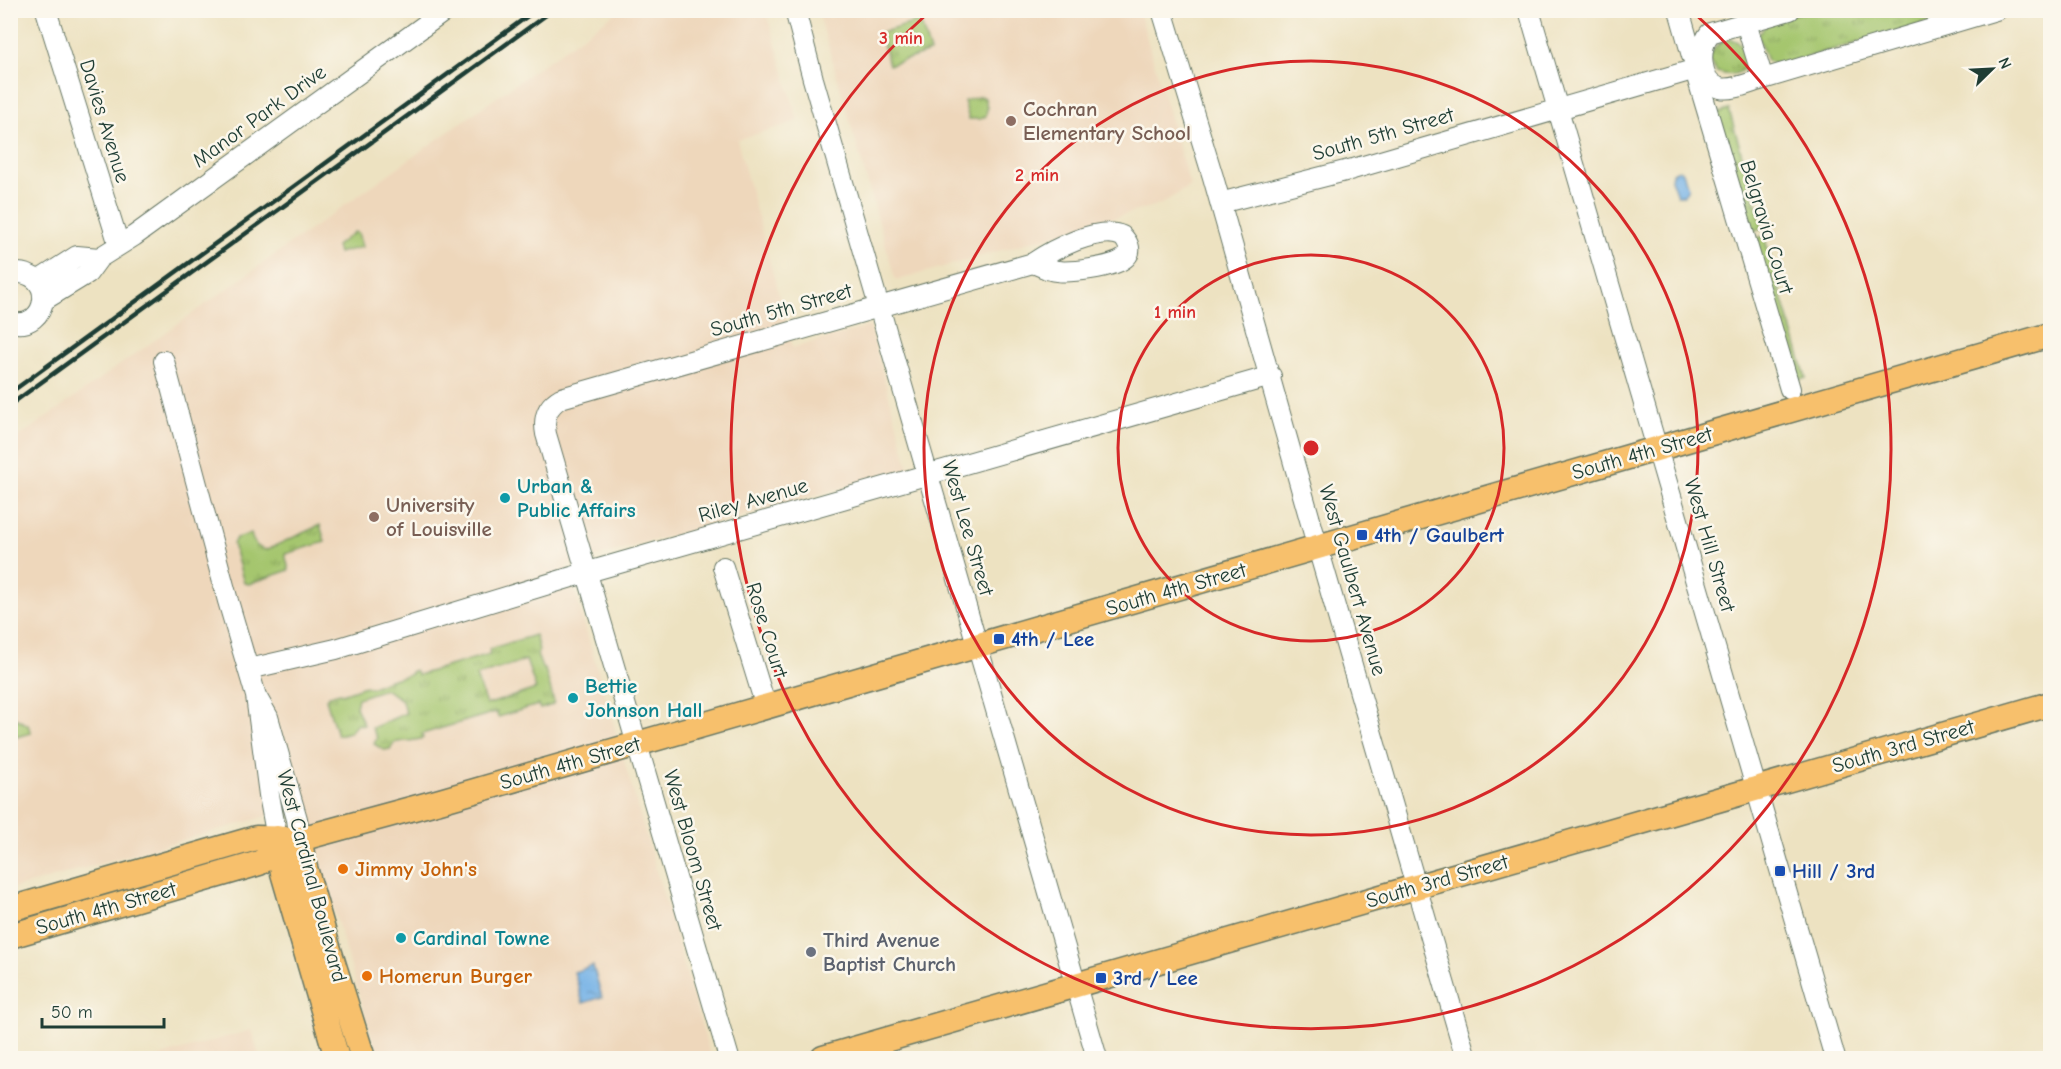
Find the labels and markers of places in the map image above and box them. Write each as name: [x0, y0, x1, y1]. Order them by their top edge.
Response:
place label: Cochran Elementary School: [1023, 97, 1191, 145]
marker: Cochran Elementary School: [1004, 114, 1018, 128]
centre of rings: [1301, 438, 1321, 458]
place label: Urban & Public Affairs: [517, 474, 636, 522]
marker: Urban & Public Affairs: [498, 491, 512, 505]
place label: University of Louisville: [386, 493, 492, 541]
marker: University of Louisville: [367, 510, 381, 524]
place label: 4th / Gaulbert: [1374, 523, 1505, 547]
marker: 4th / Gaulbert: [1355, 528, 1369, 542]
place label: 4th / Lee: [1011, 627, 1094, 651]
marker: 4th / Lee: [992, 632, 1006, 646]
place label: Bettie Johnson Hall: [585, 674, 702, 722]
marker: Bettie Johnson Hall: [566, 691, 580, 705]
place label: Jimmy John's: [355, 857, 477, 881]
place label: Hill / 3rd: [1792, 859, 1875, 883]
marker: Jimmy John's: [336, 862, 350, 876]
marker: Hill / 3rd: [1773, 864, 1787, 878]
place label: Cardinal Towne: [413, 926, 550, 950]
place label: Third Avenue Baptist Church: [823, 928, 956, 976]
marker: Cardinal Towne: [394, 931, 408, 945]
marker: Third Avenue Baptist Church: [804, 945, 818, 959]
place label: Homerun Burger: [379, 964, 532, 988]
place label: 3rd / Lee: [1113, 966, 1198, 990]
marker: Homerun Burger: [360, 969, 374, 983]
marker: 3rd / Lee: [1094, 971, 1108, 985]

